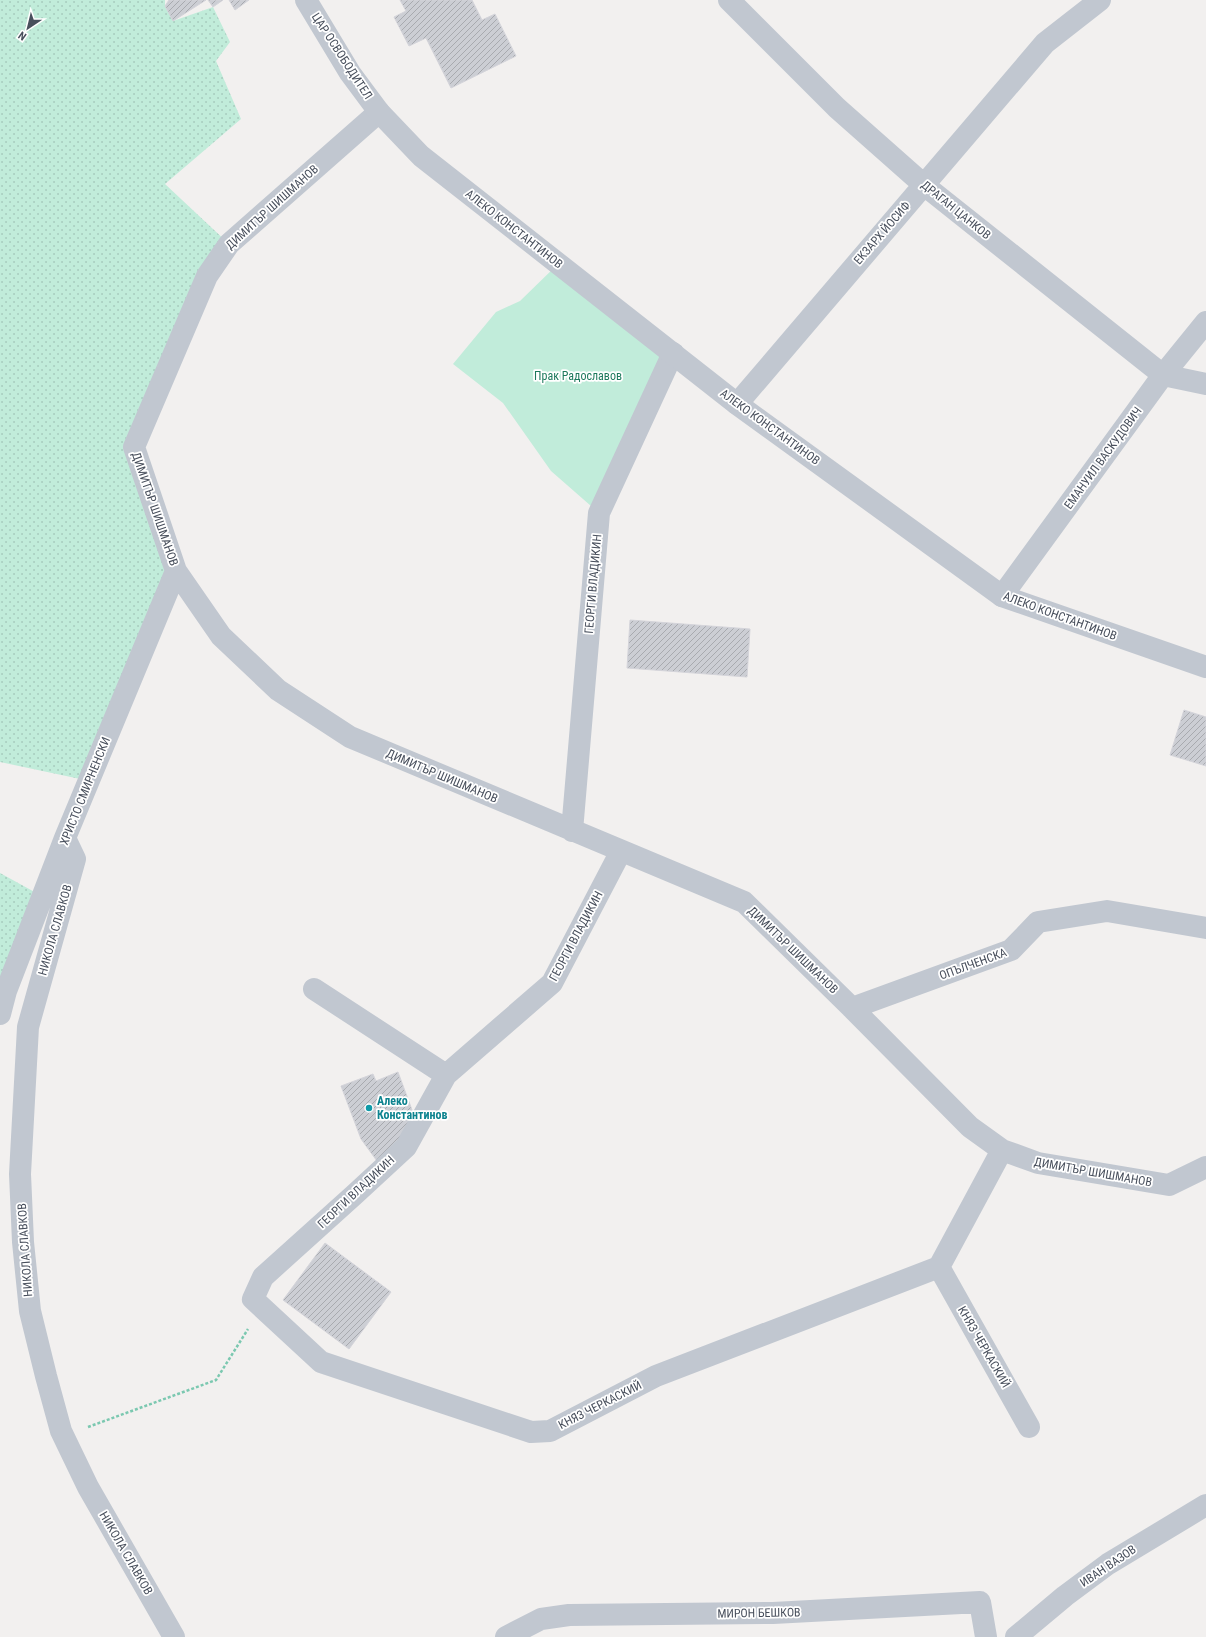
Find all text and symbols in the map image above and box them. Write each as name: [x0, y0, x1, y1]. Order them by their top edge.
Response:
north arrow: [8, 8, 48, 48]
street label: ЦАР ОСВОБОДИТЕЛ: [309, 10, 375, 102]
text: N: [16, 28, 29, 43]
street label: ДИМИТЪР ШИШМАНОВ: [223, 162, 321, 252]
street label: ДРАГАН ЦАНКОВ: [919, 178, 993, 242]
street label: АЛЕКО КОНСТАНТИНОВ: [463, 187, 565, 271]
street label: ЕКЗАРХ ЙОСИФ: [850, 198, 913, 267]
park label: Прак Радославов: [534, 369, 622, 383]
street label: АЛЕКО КОНСТАНТИНОВ: [718, 386, 822, 468]
street label: ЕМАНУИЛ ВАСКУДОВИЧ: [1061, 404, 1145, 512]
street label: ДИМИТЪР ШИШМАНОВ: [129, 450, 181, 568]
street label: ГЕОРГИ ВЛАДИКИН: [582, 534, 604, 634]
street label: АЛЕКО КОНСТАНТИНОВ: [1001, 589, 1119, 643]
street label: ХРИСТО СМИРНЕНСКИ: [57, 735, 113, 847]
street label: ДИМИТЪР ШИШМАНОВ: [384, 746, 500, 806]
street label: НИКОЛА СЛАВКОВ: [35, 883, 75, 977]
street label: ГЕОРГИ ВЛАДИКИН: [546, 889, 606, 983]
street label: ДИМИТЪР ШИШМАНОВ: [745, 903, 841, 997]
street label: ОПЪЛЧЕНСКА: [937, 945, 1009, 983]
place label: Алеко Константинов: [377, 1094, 447, 1122]
marker: Алеко Константинов: [364, 1103, 374, 1113]
street label: ГЕОРГИ ВЛАДИКИН: [315, 1153, 397, 1231]
street label: ДИМИТЪР ШИШМАНОВ: [1033, 1155, 1153, 1189]
street label: НИКОЛА СЛАВКОВ: [15, 1203, 35, 1297]
street label: КНЯЗ ЧЕРКАСКИЙ: [955, 1303, 1014, 1390]
street label: КНЯЗ ЧЕРКАСКИЙ: [556, 1377, 644, 1432]
street label: НИКОЛА СЛАВКОВ: [97, 1509, 155, 1597]
street label: ИВАН ВАЗОВ: [1077, 1542, 1139, 1590]
street label: МИРОН БЕШКОВ: [717, 1605, 801, 1621]

